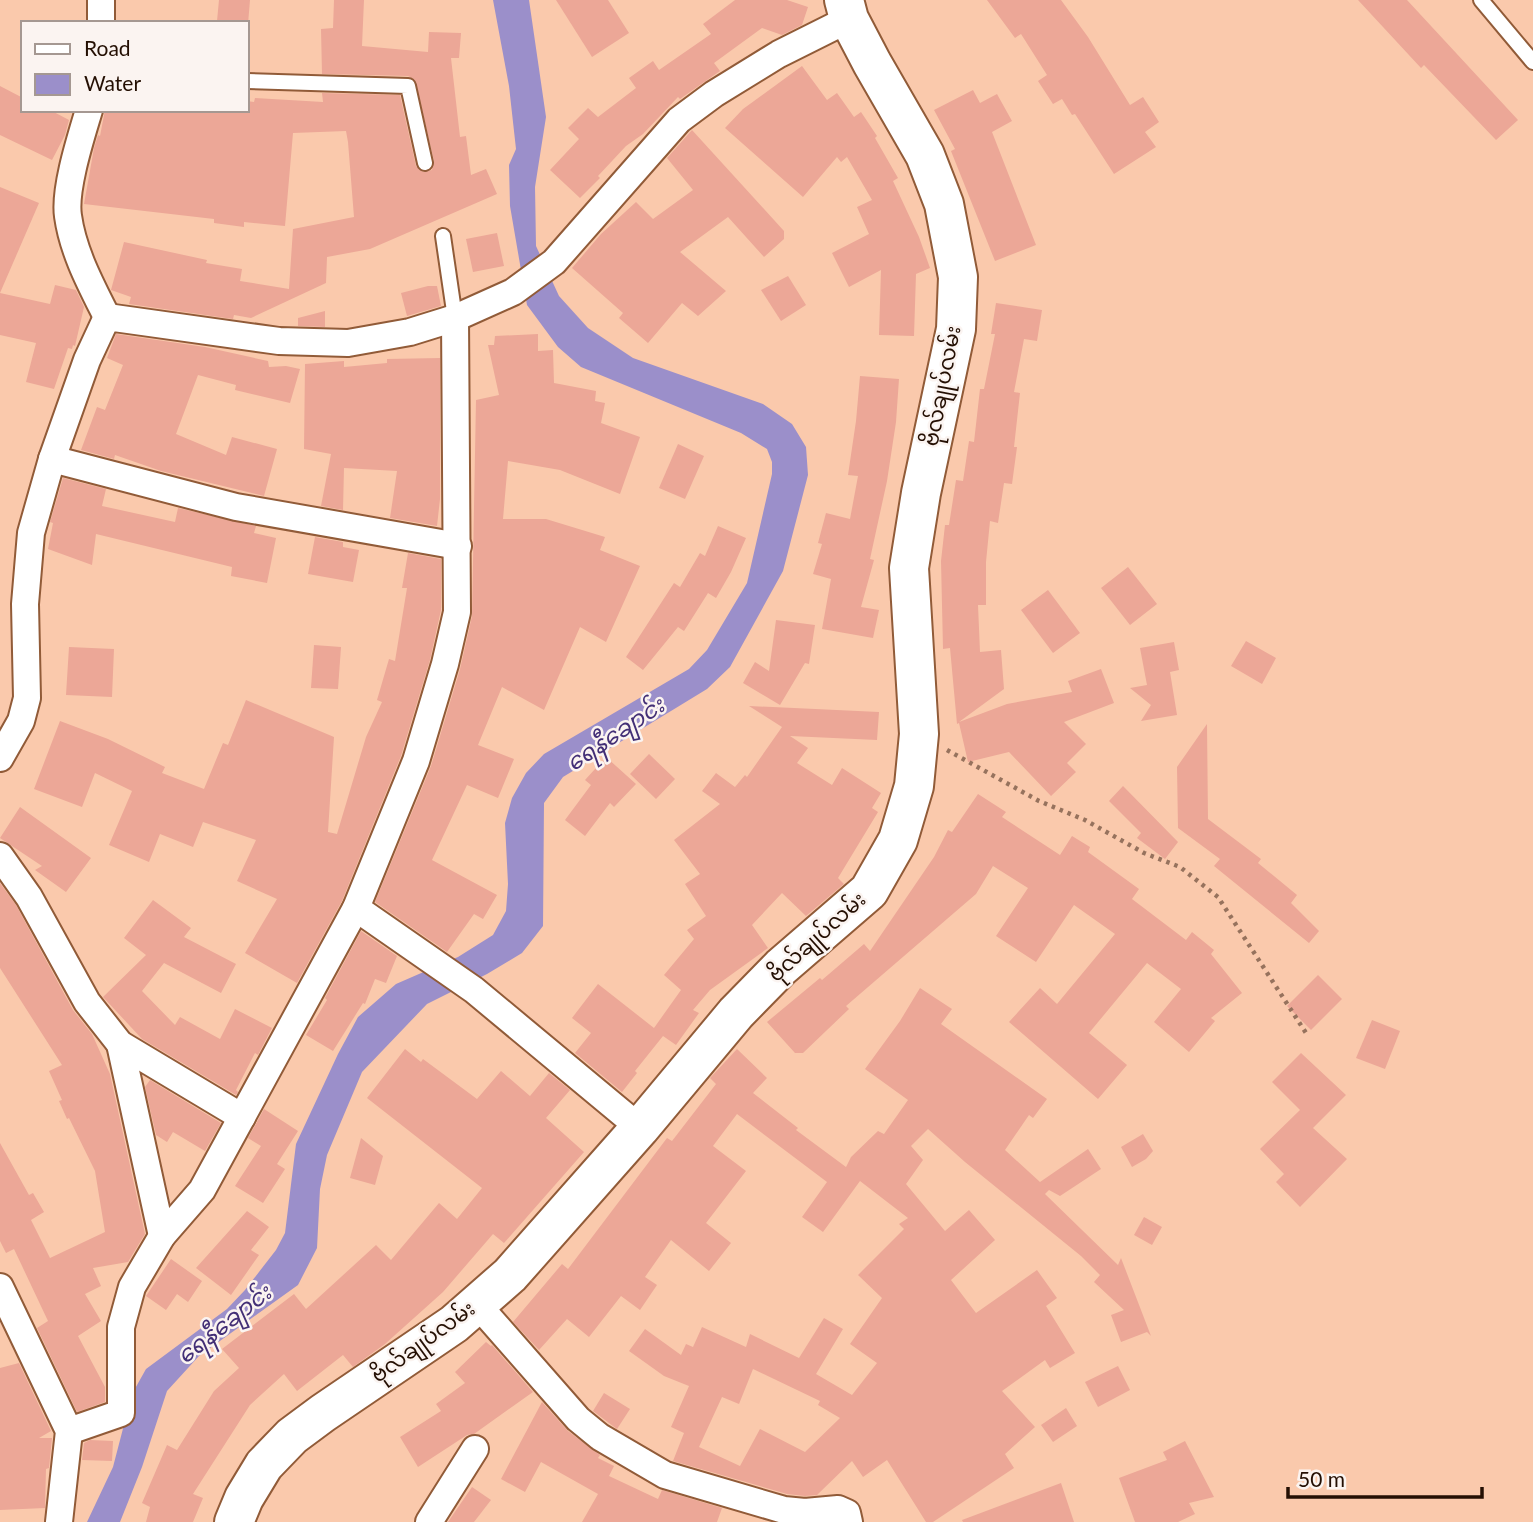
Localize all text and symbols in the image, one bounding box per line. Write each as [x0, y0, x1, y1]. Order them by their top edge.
legend [21, 21, 248, 112]
text: Road [84, 35, 131, 60]
text: Water [84, 70, 141, 95]
street label: ဗိုလ်‌ချုပ်‌လမ်း [915, 323, 971, 449]
water label: ရေနီချောင်း [560, 688, 674, 781]
street label: ဗိုလ်‌ချုပ်‌လမ်း [761, 884, 874, 991]
water label: ရေနီချောင်း [170, 1276, 282, 1374]
street label: ဗိုလ်‌ချုပ်‌လမ်း [364, 1293, 483, 1392]
scale bar [1288, 1456, 1482, 1500]
text: 50 m [1298, 1466, 1345, 1491]

